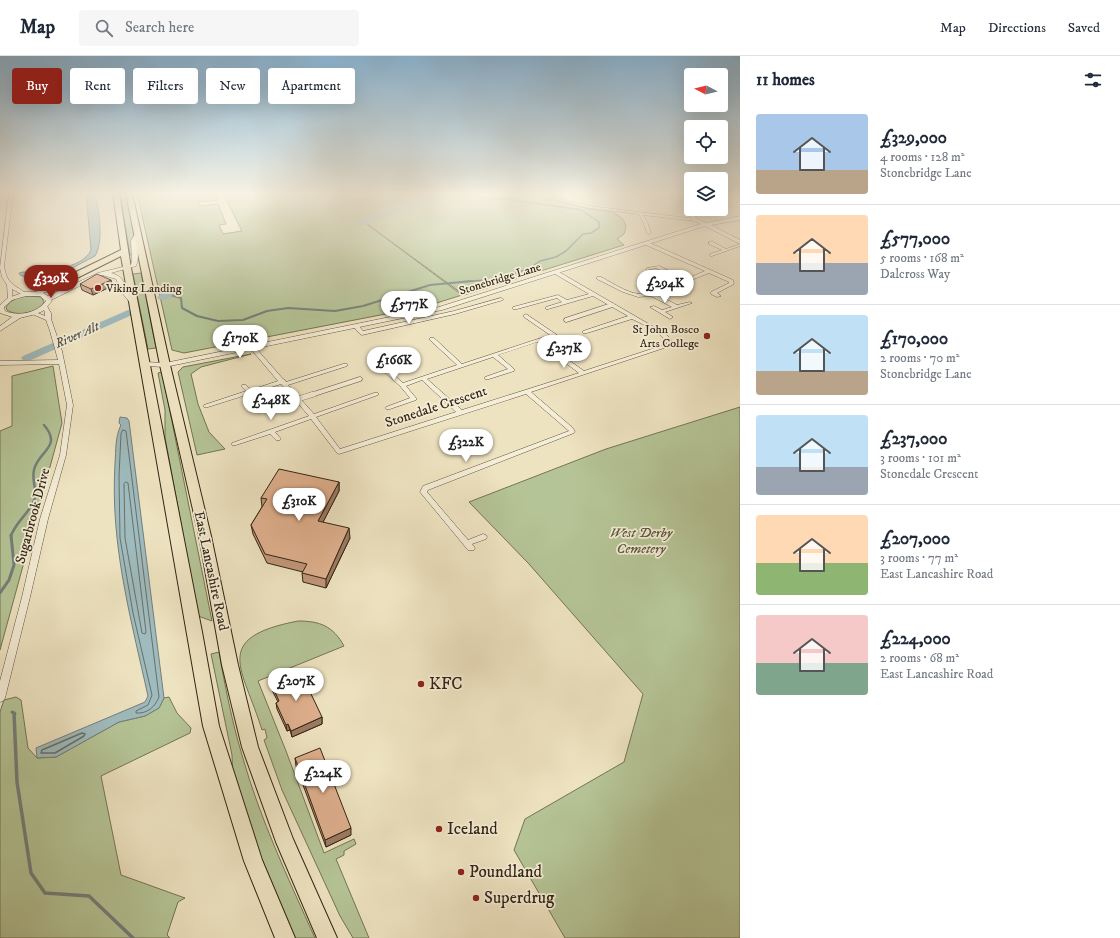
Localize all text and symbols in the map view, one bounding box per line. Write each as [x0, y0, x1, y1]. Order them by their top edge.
search box [79, 10, 359, 46]
text: Map [20, 16, 55, 39]
icon: search [93, 17, 115, 39]
text: Search here [125, 18, 194, 37]
text: Map [940, 19, 966, 37]
text: Directions [988, 19, 1046, 37]
text: Saved [1068, 19, 1100, 37]
chip: Buy [12, 68, 62, 104]
chip: Rent [70, 68, 125, 104]
chip: Filters [133, 68, 198, 104]
chip: New [206, 68, 260, 104]
chip: Apartment [268, 68, 355, 104]
north arrow [684, 68, 728, 112]
map controls [684, 68, 728, 216]
text: 11 homes [756, 69, 815, 91]
icon: filters [1082, 69, 1104, 91]
button: locate [684, 120, 728, 164]
text: £329,000 [880, 127, 947, 149]
icon: home [788, 130, 836, 178]
text: 4 rooms · 128 m² [880, 149, 965, 165]
text: Stonebridge Lane [880, 165, 972, 181]
button: layers [684, 172, 728, 216]
text: £577,000 [880, 228, 950, 250]
icon: home [788, 231, 836, 279]
text: 5 rooms · 168 m² [880, 250, 964, 266]
street label: Stonebridge Lane [457, 259, 543, 299]
pin: £329K [23, 265, 79, 299]
text: Dalcross Way [880, 266, 950, 282]
text: £329K [33, 270, 69, 286]
pin: £294K [637, 270, 693, 304]
text: £294K [646, 275, 684, 291]
place label: Viking Landing [105, 281, 182, 296]
marker: Viking Landing [93, 283, 103, 293]
pin: £577K [381, 291, 437, 325]
text: £577K [390, 296, 428, 312]
water label: River Alt [52, 318, 102, 352]
place label: St John Bosco Arts College [632, 322, 699, 351]
pin: £170K [212, 325, 268, 359]
text: £170,000 [880, 328, 948, 350]
text: £170K [222, 330, 258, 346]
marker: St John Bosco Arts College [702, 331, 712, 341]
icon: home [788, 331, 836, 379]
pin: £237K [536, 335, 592, 369]
text: £237K [546, 340, 582, 356]
pin: £166K [366, 347, 422, 381]
text: 2 rooms · 70 m² [880, 350, 960, 366]
text: £166K [376, 352, 412, 368]
text: Stonebridge Lane [880, 366, 972, 382]
street label: Stonedale Crescent [383, 382, 490, 432]
pin: £248K [243, 387, 299, 421]
text: £248K [252, 392, 290, 408]
text: £237,000 [880, 428, 947, 450]
pin: £322K [438, 429, 494, 463]
icon: home [788, 431, 836, 479]
text: £322K [448, 434, 484, 450]
text: 3 rooms · 101 m² [880, 450, 961, 466]
street label: Sugarbrook Drive [12, 466, 54, 566]
text: Stonedale Crescent [880, 466, 978, 482]
pin: £310K [271, 488, 327, 522]
text: £310K [282, 493, 316, 509]
street label: East Lancashire Road [190, 509, 232, 633]
park label: West Derby Cemetery [610, 524, 674, 558]
text: £207,000 [880, 528, 950, 550]
icon: home [788, 531, 836, 579]
text: 3 rooms · 77 m² [880, 550, 958, 566]
text: East Lancashire Road [880, 566, 993, 582]
text: £224,000 [880, 628, 951, 650]
icon: home [788, 631, 836, 679]
text: 2 rooms · 68 m² [880, 650, 959, 666]
text: East Lancashire Road [880, 666, 993, 682]
pin: £207K [268, 668, 324, 702]
text: £207K [277, 673, 315, 689]
place label: KFC [429, 673, 463, 695]
marker: KFC [416, 679, 426, 689]
pin: £224K [295, 760, 351, 794]
text: £224K [304, 765, 342, 781]
place label: Iceland [447, 818, 498, 840]
marker: Iceland [434, 824, 444, 834]
place label: Poundland [469, 861, 543, 883]
marker: Poundland [456, 867, 466, 877]
place label: Superdrug [484, 887, 555, 909]
marker: Superdrug [471, 893, 481, 903]

